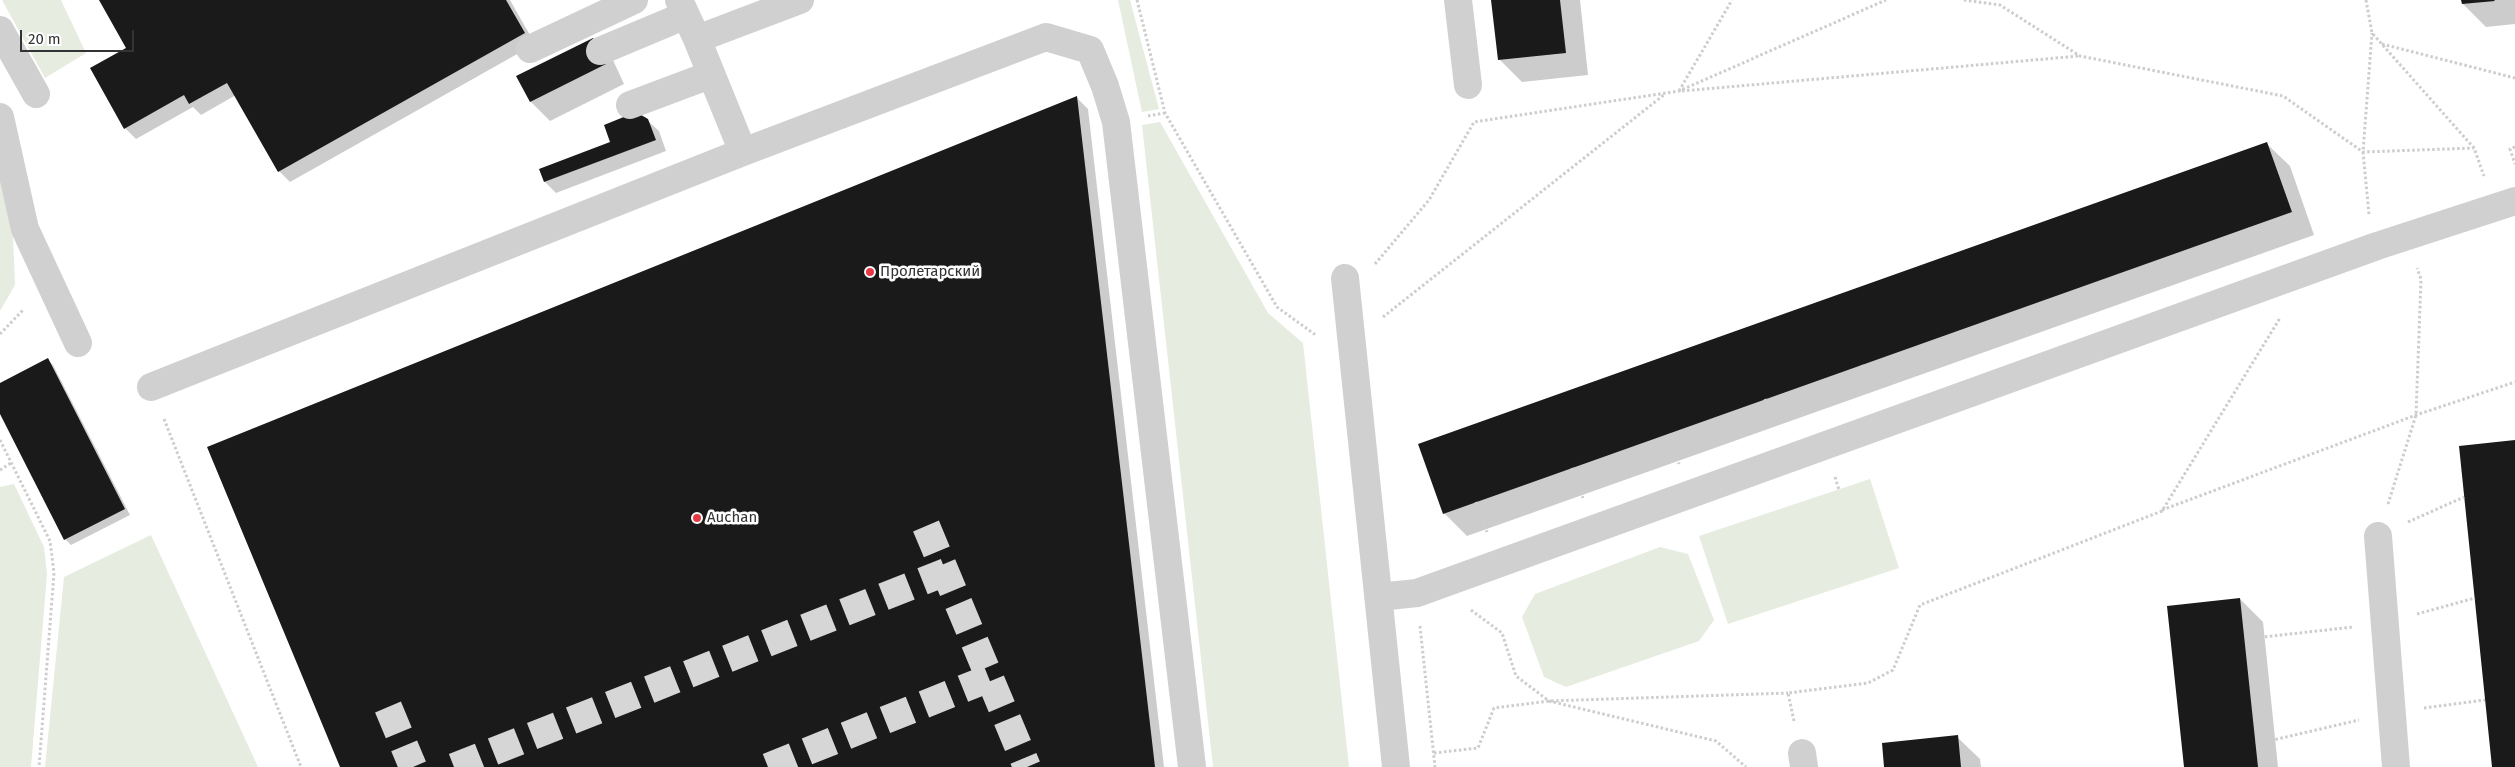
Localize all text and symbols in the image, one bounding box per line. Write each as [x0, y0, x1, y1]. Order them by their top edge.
scale bar [22, 20, 136, 52]
text: 20 m [28, 30, 61, 48]
place label: Пролетарский [880, 263, 980, 281]
marker: Пролетарский [864, 266, 876, 278]
place label: Auchan [707, 509, 757, 527]
marker: Auchan [691, 512, 703, 524]

